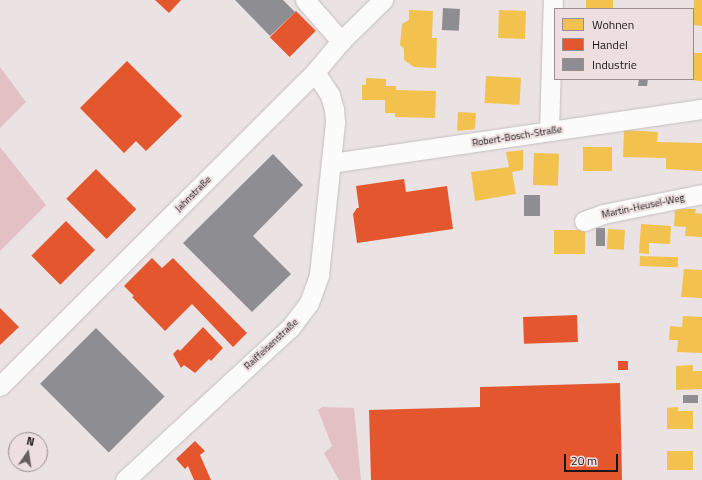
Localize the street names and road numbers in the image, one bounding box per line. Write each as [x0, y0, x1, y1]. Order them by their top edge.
street label: Robert-Bosch-Straße [471, 123, 563, 149]
street label: Jahnstraße [172, 173, 214, 215]
street label: Martin-Heusel-Weg [600, 191, 686, 221]
street label: Raiffeisenstraße [241, 316, 301, 372]

